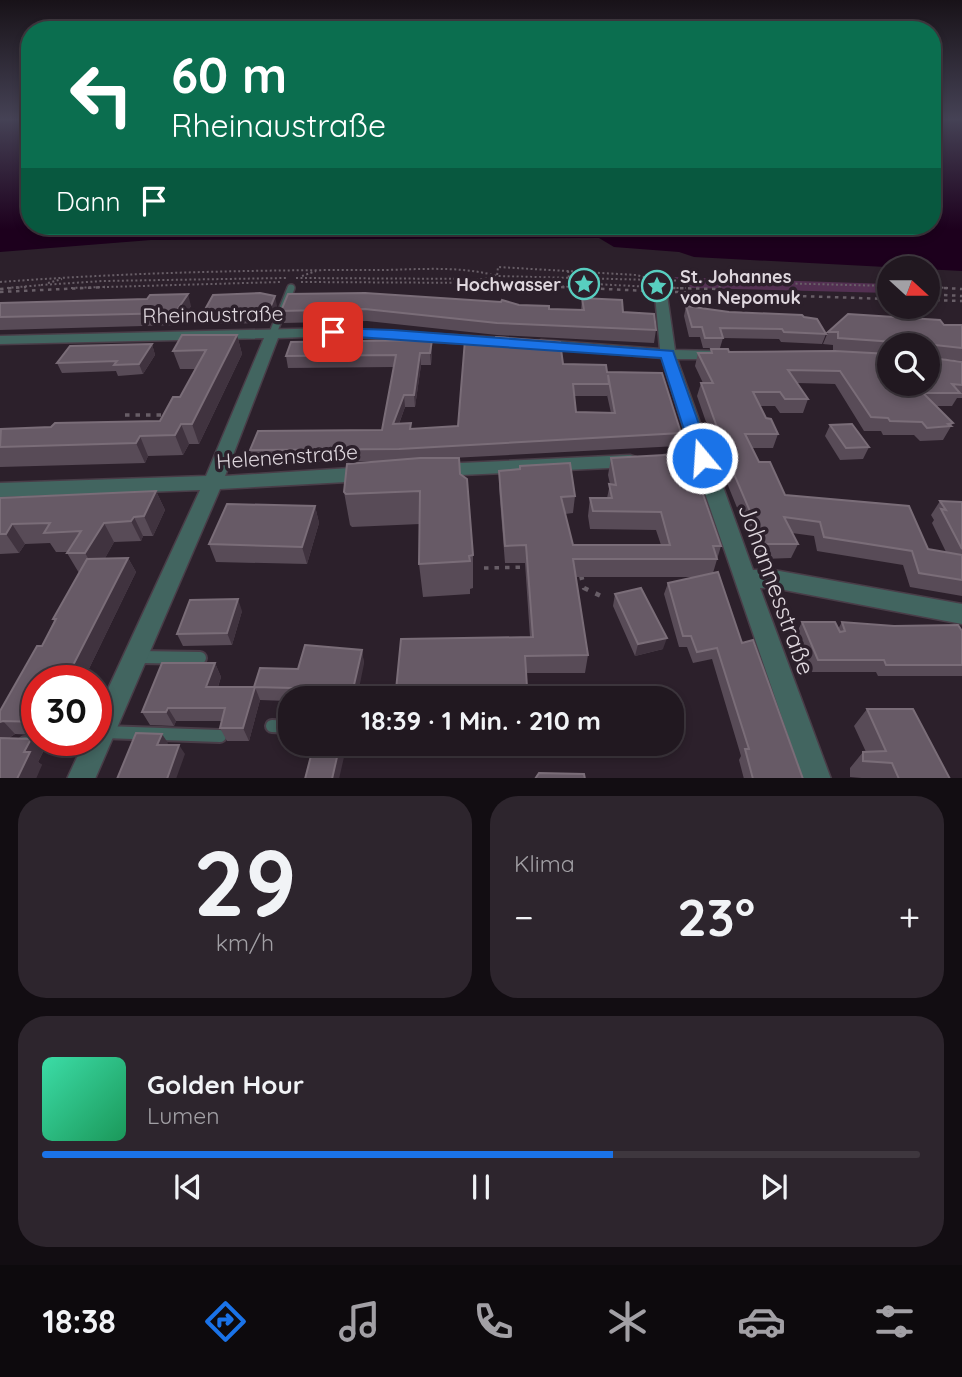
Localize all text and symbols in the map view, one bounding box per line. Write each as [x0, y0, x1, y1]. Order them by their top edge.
text: 60 m [171, 44, 287, 105]
icon: left [56, 49, 147, 140]
text: Rheinaustraße [171, 105, 386, 145]
icon: arrive [135, 182, 173, 220]
text: Dann [56, 185, 121, 218]
north arrow [877, 256, 940, 318]
map controls [877, 256, 940, 396]
place label: St. Johannes von Nepomuk [680, 265, 801, 309]
place icon: Hochwasser [567, 267, 601, 301]
place icon: St. Johannes von Nepomuk [640, 269, 674, 303]
place label: Hochwasser [456, 273, 561, 296]
street label: Rheinaustraße [142, 300, 284, 328]
pin [303, 302, 363, 362]
icon: arrive [314, 313, 352, 351]
button: search [877, 333, 940, 396]
position arrow [665, 421, 739, 495]
street label: Helenenstraße [215, 438, 359, 474]
street label: Johannesstraße [732, 499, 822, 679]
speed limit sign: 30 [21, 665, 112, 756]
text: 18:39 · 1 Min. · 210 m [361, 704, 601, 737]
text: 29 [193, 825, 297, 939]
text: Klima [514, 849, 575, 878]
text: 23° [677, 884, 755, 949]
text: − [514, 893, 534, 941]
text: + [899, 893, 920, 941]
text: km/h [216, 928, 274, 957]
text: Golden Hour [147, 1068, 304, 1101]
text: Lumen [147, 1101, 220, 1130]
icon: previous [169, 1168, 207, 1206]
icon: pause [462, 1168, 500, 1206]
icon: next [755, 1168, 793, 1206]
icon: directions [201, 1297, 250, 1346]
icon: music [335, 1297, 384, 1346]
icon: phone [469, 1297, 518, 1346]
icon: climate [603, 1297, 652, 1346]
icon: car [737, 1297, 786, 1346]
icon: filters [870, 1297, 919, 1346]
text: 18:38 [42, 1301, 116, 1341]

